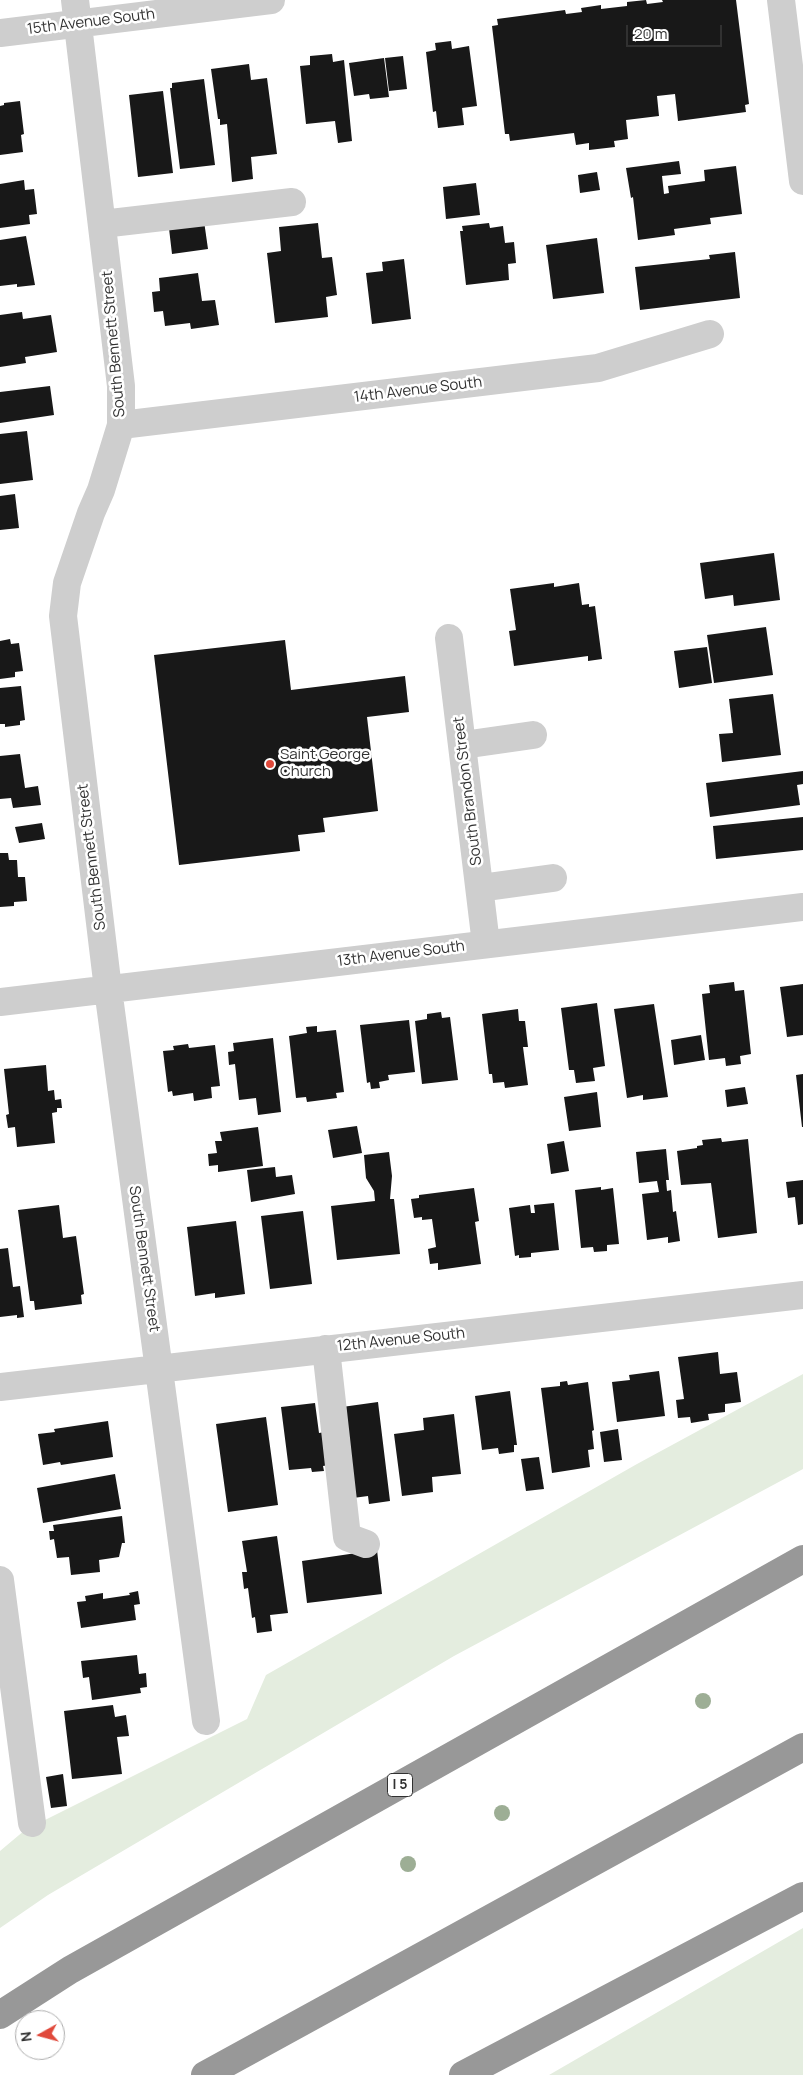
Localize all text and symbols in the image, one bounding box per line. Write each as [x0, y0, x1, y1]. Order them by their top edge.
street label: 15th Avenue South [26, 5, 156, 39]
scale bar [628, 15, 724, 47]
text: 20 m [634, 23, 667, 44]
street label: South Bennett Street [99, 270, 129, 418]
street label: 14th Avenue South [353, 373, 483, 407]
street label: South Brandon Street [450, 715, 486, 867]
place label: Saint George Church [280, 746, 370, 781]
marker: Saint George Church [264, 758, 276, 770]
street label: South Bennett Street [74, 783, 110, 931]
street label: 13th Avenue South [336, 937, 466, 971]
street label: South Bennett Street [125, 1185, 163, 1333]
street label: 12th Avenue South [336, 1324, 466, 1356]
road number: I 5 [388, 1774, 412, 1796]
north arrow [15, 2010, 65, 2060]
text: N [16, 2031, 36, 2043]

